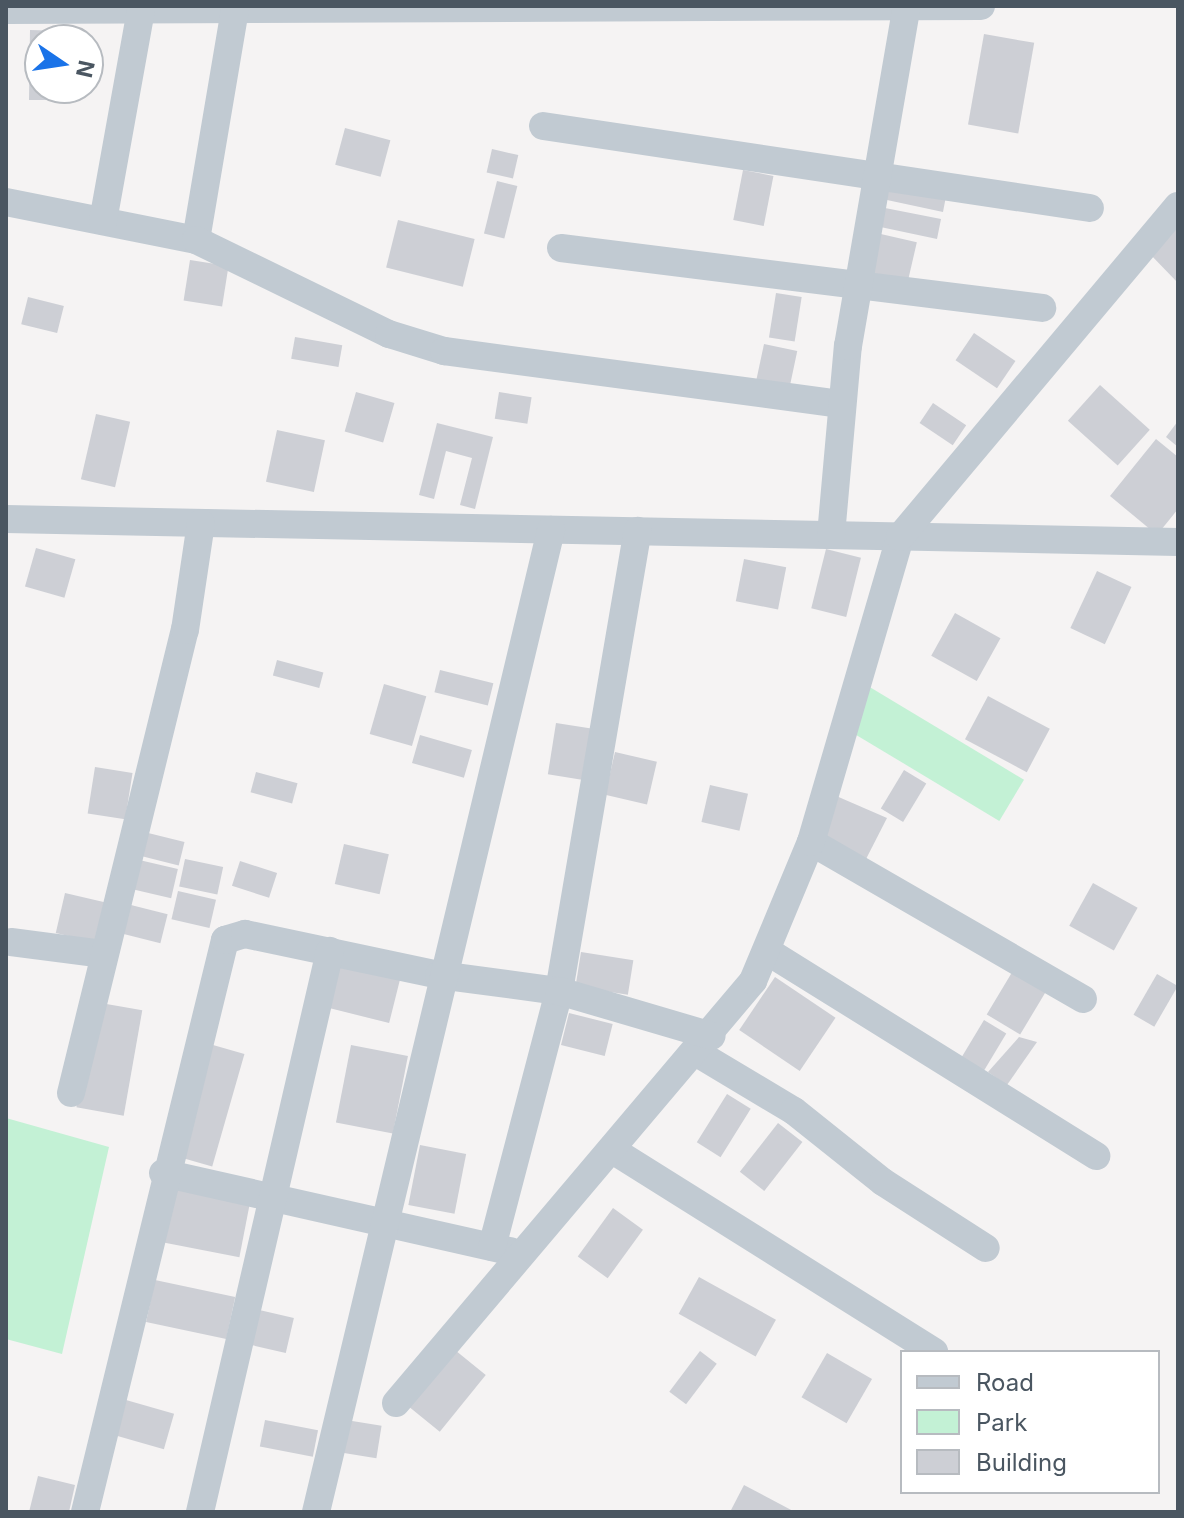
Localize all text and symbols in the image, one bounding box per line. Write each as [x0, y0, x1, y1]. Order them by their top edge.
north arrow [24, 24, 104, 104]
text: N [71, 58, 100, 80]
legend [900, 1350, 1160, 1494]
text: Road [976, 1368, 1034, 1397]
text: Park [976, 1408, 1027, 1437]
text: Building [976, 1448, 1067, 1477]

